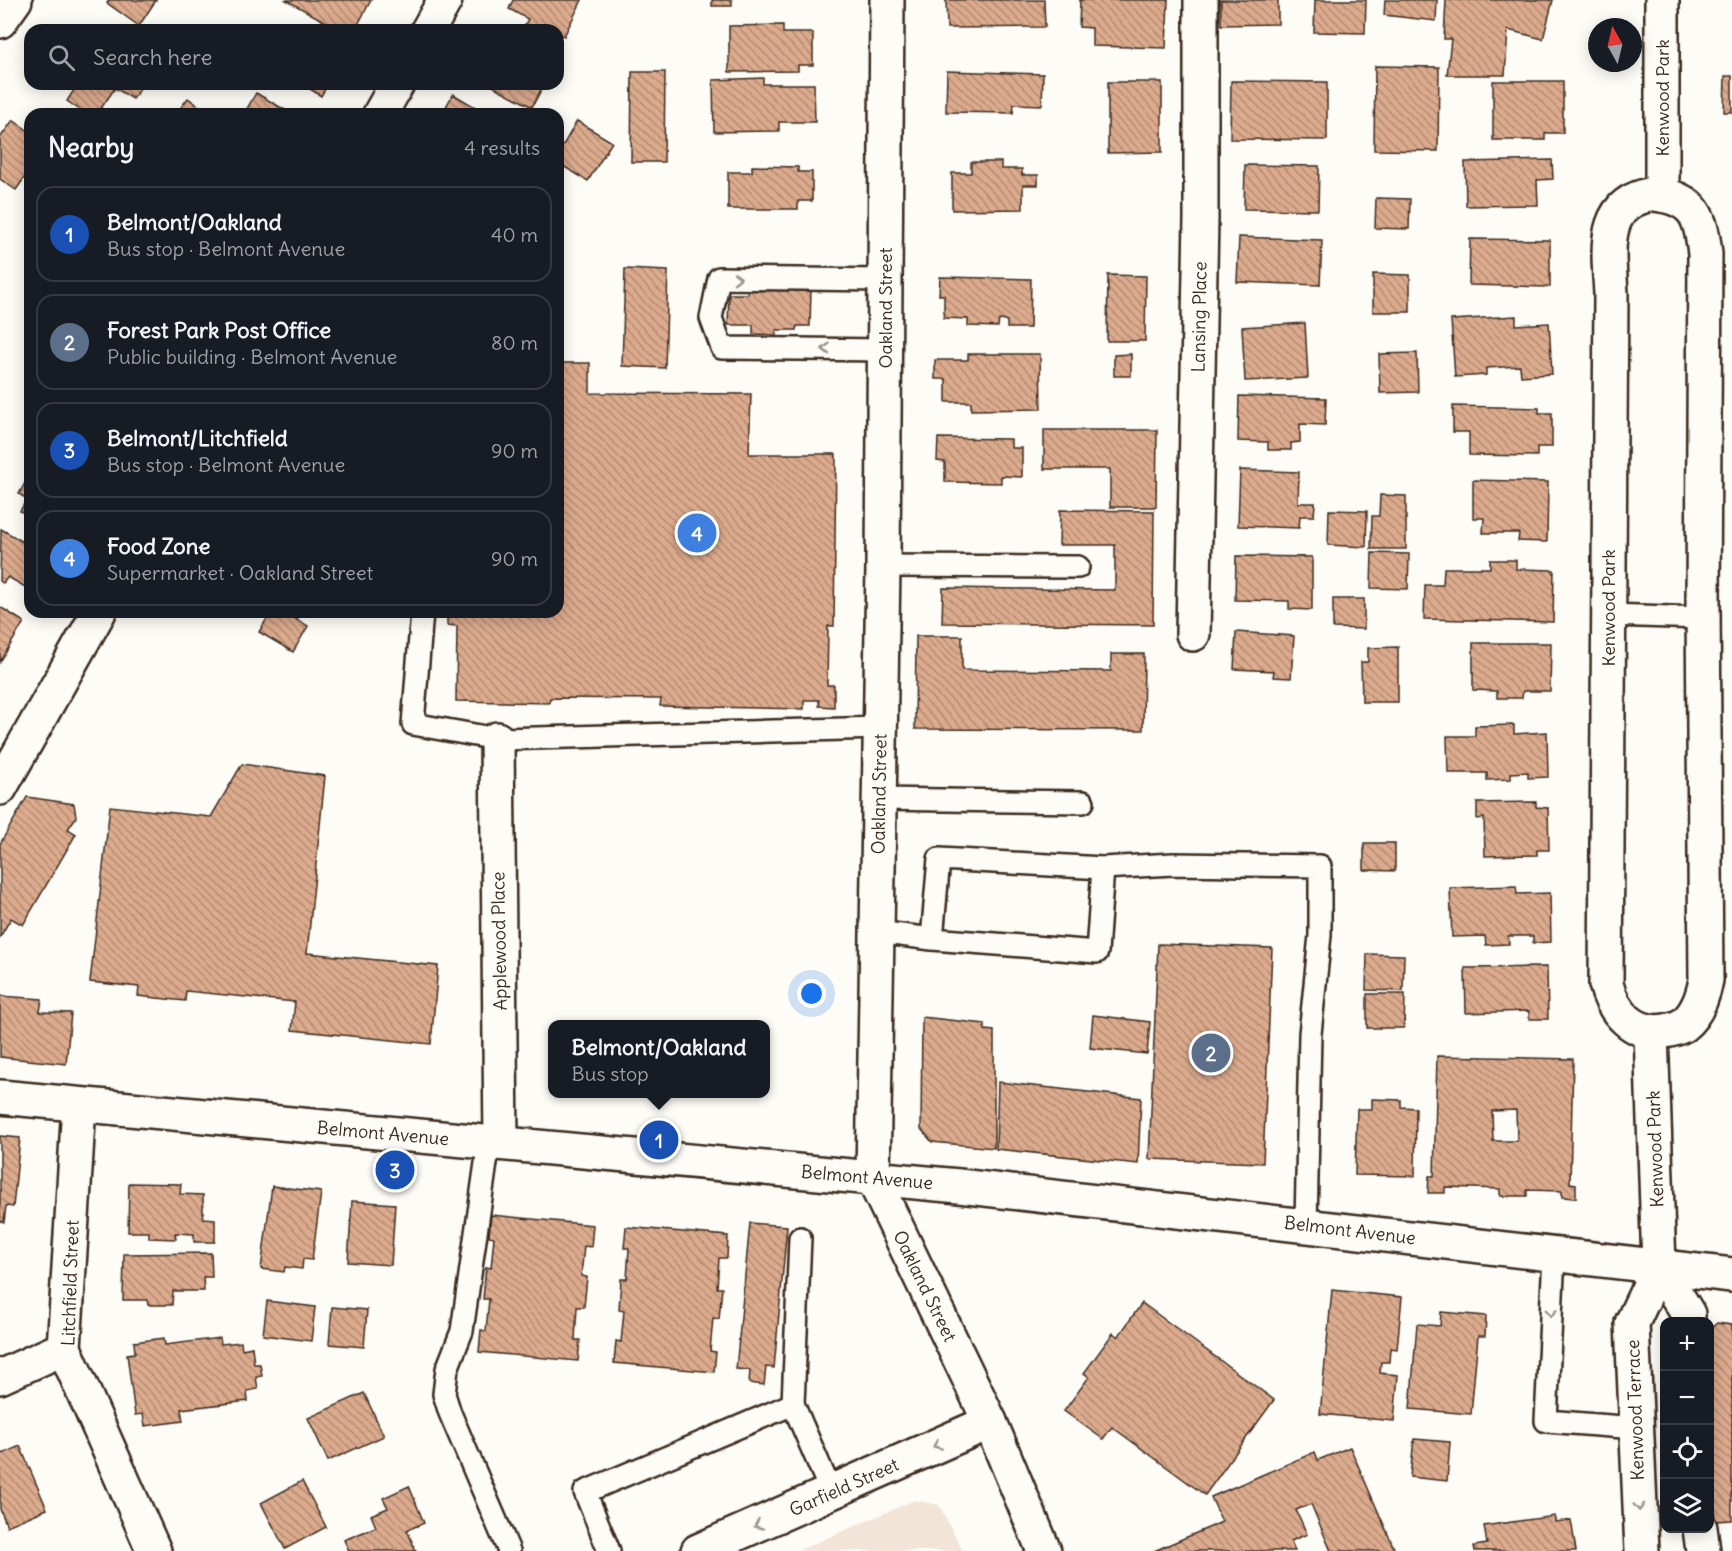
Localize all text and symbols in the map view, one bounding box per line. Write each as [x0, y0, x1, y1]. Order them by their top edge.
north arrow [1588, 18, 1642, 72]
search box [24, 24, 564, 90]
street label: Kenwood Park [1651, 39, 1674, 157]
icon: search [45, 41, 78, 74]
text: Search here [93, 43, 212, 71]
text: Nearby [48, 131, 134, 164]
text: 4 results [464, 135, 540, 160]
text: Belmont/Oakland [107, 208, 282, 236]
text: 1 [66, 222, 73, 247]
text: 40 m [491, 222, 538, 247]
text: Bus stop · Belmont Avenue [107, 236, 345, 261]
street label: Oakland Street [874, 247, 897, 369]
street label: Lansing Place [1187, 261, 1211, 373]
one-way arrow [732, 272, 741, 284]
text: Forest Park Post Office [107, 316, 331, 344]
text: 2 [64, 330, 75, 355]
text: 80 m [491, 330, 538, 355]
one-way arrow [822, 343, 831, 355]
text: Public building · Belmont Avenue [107, 344, 397, 369]
text: Belmont/Litchfield [107, 424, 288, 452]
text: 3 [64, 438, 75, 463]
text: 90 m [491, 438, 538, 463]
text: Bus stop · Belmont Avenue [107, 452, 345, 477]
pin: 4 [678, 510, 716, 556]
text: Food Zone [107, 532, 210, 560]
text: 4 [64, 546, 75, 571]
text: 90 m [491, 546, 538, 571]
street label: Kenwood Park [1597, 549, 1620, 667]
text: Supermarket · Oakland Street [107, 560, 373, 585]
street label: Oakland Street [866, 733, 892, 855]
street label: Applewood Place [486, 871, 512, 1011]
your location [797, 979, 826, 1008]
popup [548, 1020, 770, 1098]
pin: 2 [1192, 1030, 1230, 1076]
text: Belmont/Oakland [572, 1033, 746, 1061]
text: Bus stop [572, 1061, 649, 1086]
street label: Kenwood Park [1641, 1090, 1669, 1208]
street label: Belmont Avenue [316, 1116, 450, 1150]
pin: 1 [640, 1118, 678, 1162]
pin: 3 [376, 1148, 414, 1192]
street label: Belmont Avenue [800, 1160, 934, 1194]
street label: Belmont Avenue [1283, 1211, 1417, 1249]
street label: Litchfield Street [56, 1220, 84, 1346]
street label: Oakland Street [888, 1227, 962, 1345]
one-way arrow [1545, 1309, 1558, 1318]
map controls [1660, 1317, 1714, 1533]
button: + [1660, 1317, 1714, 1371]
street label: Kenwood Terrace [1621, 1339, 1649, 1481]
button: − [1660, 1371, 1714, 1425]
button: locate [1660, 1425, 1714, 1479]
one-way arrow [932, 1438, 943, 1450]
street label: Garfield Street [786, 1453, 902, 1521]
button: layers [1660, 1479, 1714, 1533]
one-way arrow [1633, 1503, 1646, 1512]
one-way arrow [754, 1518, 765, 1530]

